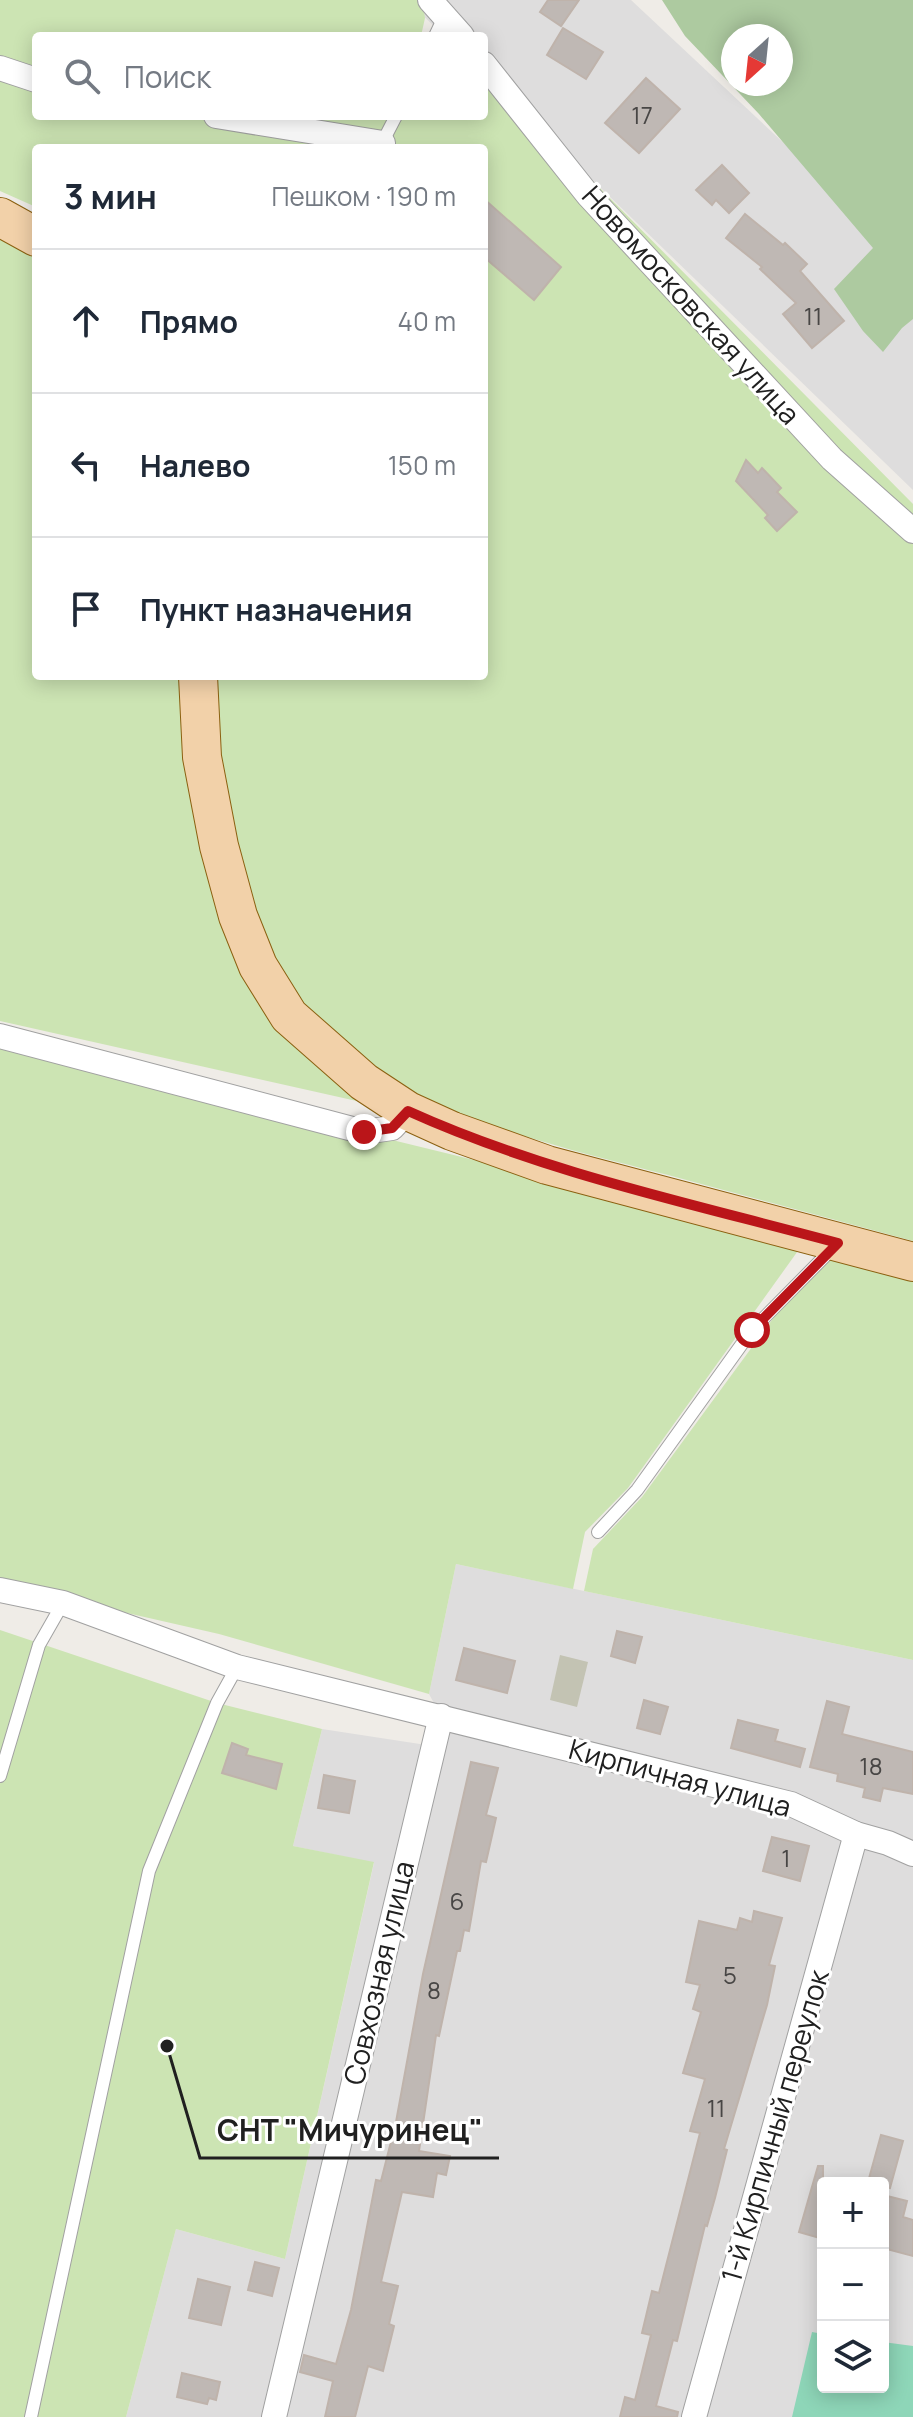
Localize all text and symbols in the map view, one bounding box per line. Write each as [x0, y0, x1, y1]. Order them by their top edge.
north arrow [721, 24, 793, 96]
search box [32, 32, 488, 120]
icon: search [60, 54, 104, 98]
text: Поиск [124, 56, 211, 97]
house number: 17 [631, 98, 653, 131]
text: 3 мин [64, 173, 157, 219]
street label: Новомосковская улица [574, 177, 809, 432]
text: Пешком · 190 m [271, 178, 456, 214]
icon: ahead [64, 299, 108, 343]
house number: 11 [804, 299, 822, 332]
text: Прямо [140, 301, 238, 342]
text: 40 m [398, 303, 456, 339]
icon: left [64, 443, 108, 487]
text: Налево [140, 445, 250, 486]
text: 150 m [388, 447, 456, 483]
icon: arrive [64, 587, 108, 631]
text: Пункт назначения [140, 589, 413, 630]
route end [346, 1114, 382, 1150]
route start [734, 1312, 770, 1348]
street label: Кирпичная улица [565, 1729, 796, 1825]
house number: 18 [859, 1749, 883, 1782]
house number: 1 [781, 1841, 791, 1874]
street label: Совхозная улица [334, 1857, 422, 2088]
house number: 6 [450, 1884, 464, 1917]
house number: 5 [723, 1958, 737, 1991]
street label: 1-й Кирпичный переулок [711, 1964, 837, 2286]
house number: 8 [427, 1973, 441, 2006]
house number: 11 [707, 2091, 725, 2124]
callout: СНТ "Мичуринец" [200, 2104, 499, 2158]
text: СНТ "Мичуринец" [217, 2109, 483, 2150]
map controls [817, 2177, 889, 2393]
button: + [817, 2177, 889, 2249]
button: − [817, 2249, 889, 2321]
button: layers [817, 2321, 889, 2393]

